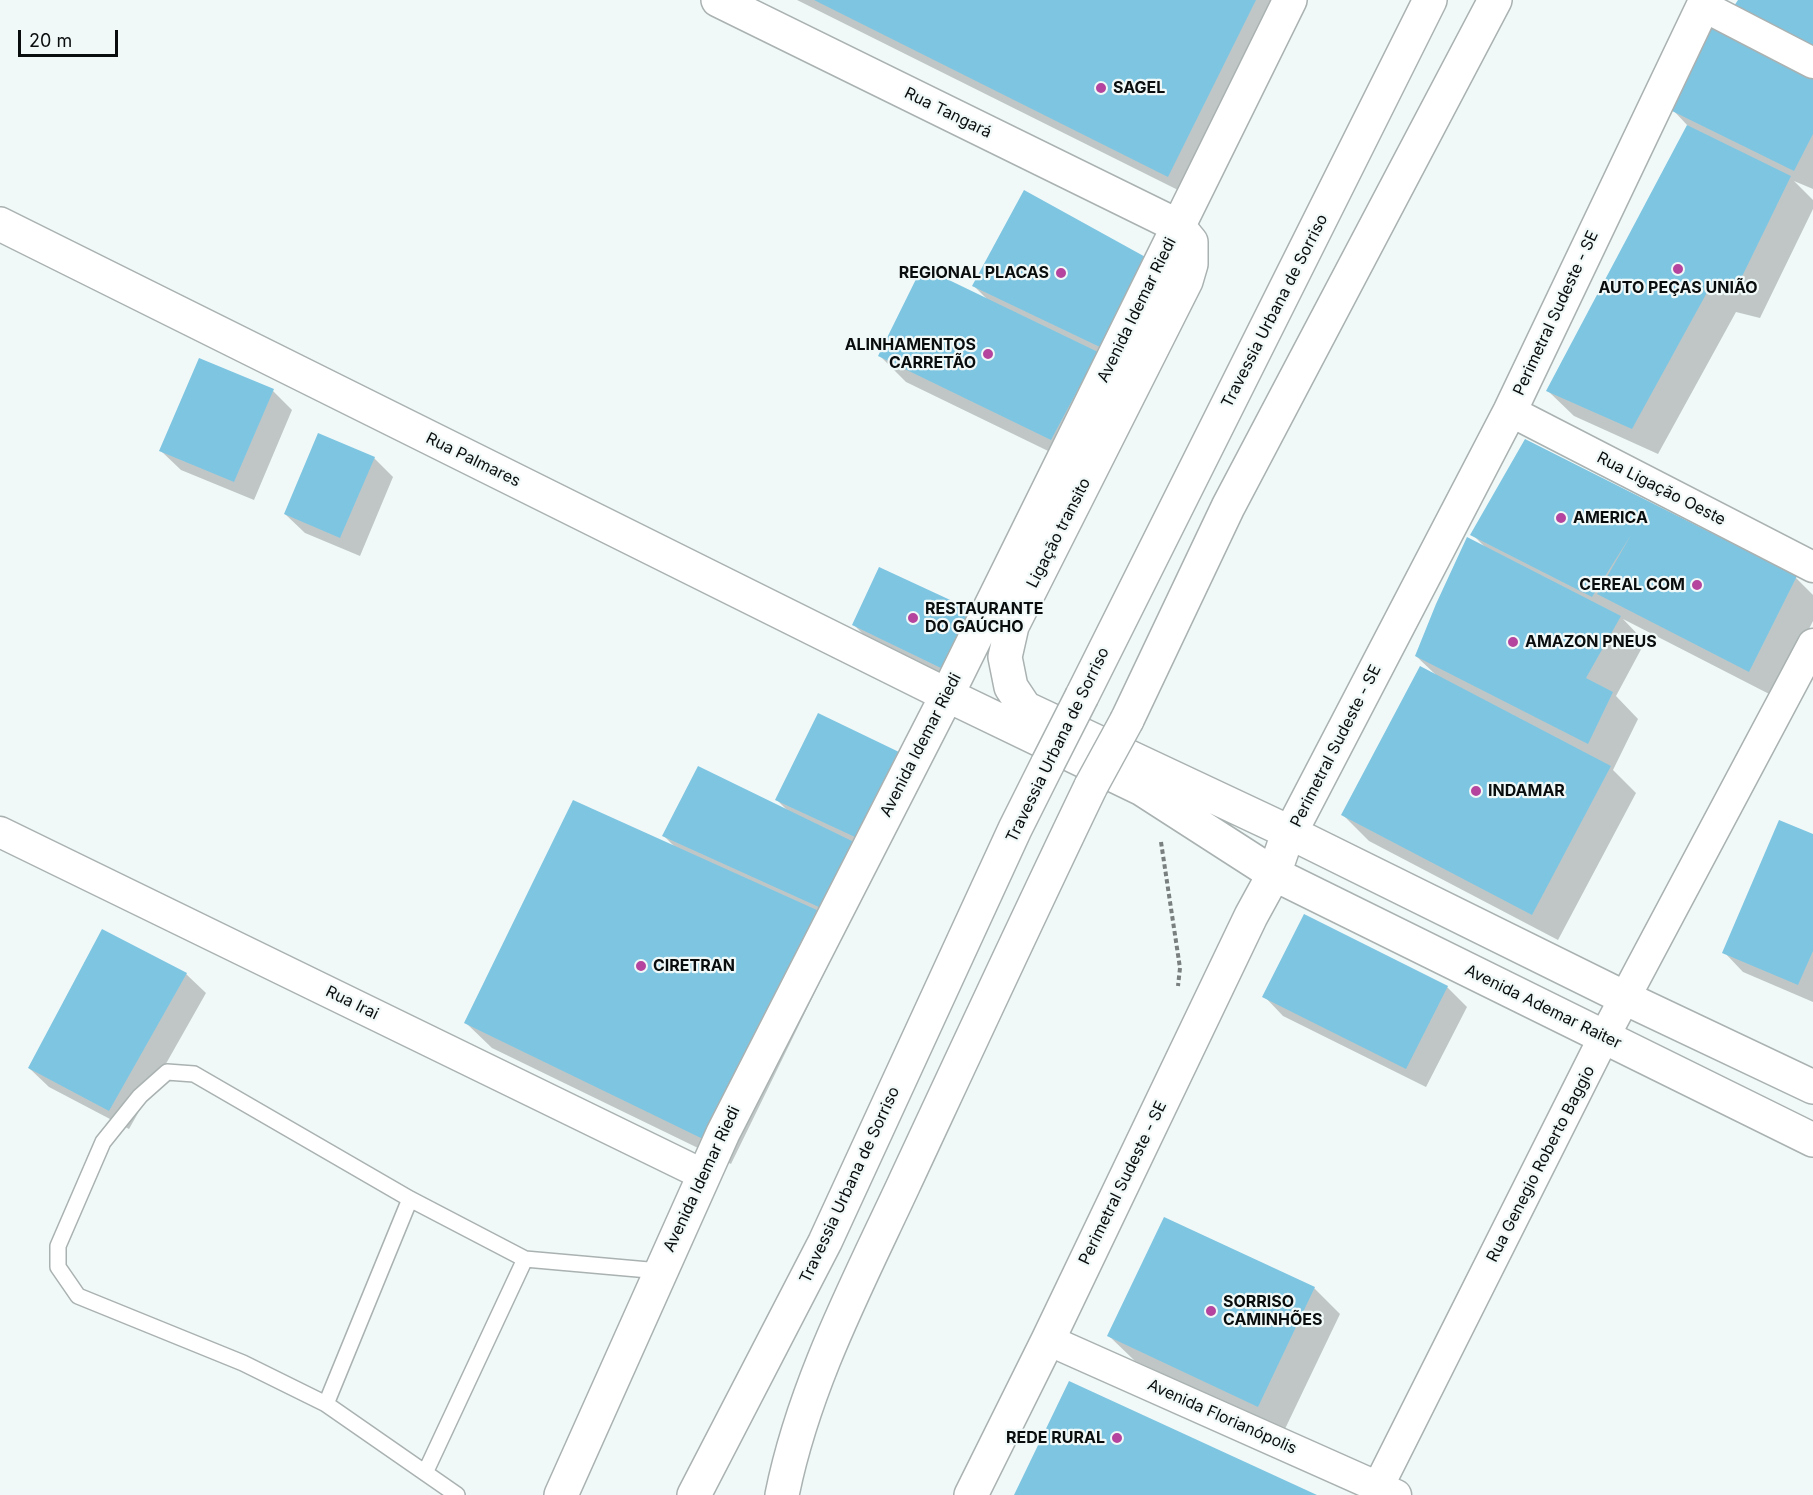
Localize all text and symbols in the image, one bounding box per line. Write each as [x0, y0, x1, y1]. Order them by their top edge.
scale bar [21, 18, 122, 56]
text: 20 m [29, 30, 72, 51]
place label: SAGEL [1113, 78, 1165, 98]
marker: SAGEL [1094, 81, 1108, 95]
street label: Rua Tangará [901, 84, 995, 142]
street label: Travessia Urbana de Sorriso [1218, 211, 1332, 411]
street label: Perimetral Sudeste - SE [1509, 228, 1603, 398]
street label: Avenida Idemar Riedi [1094, 234, 1180, 386]
marker: AUTO PEÇAS UNIÃO [1671, 262, 1685, 276]
place label: REGIONAL PLACAS [899, 263, 1049, 283]
marker: REGIONAL PLACAS [1054, 266, 1068, 280]
place label: AUTO PEÇAS UNIÃO [1598, 278, 1758, 298]
place label: ALINHAMENTOS CARRETÃO [845, 335, 976, 373]
marker: ALINHAMENTOS CARRETÃO [981, 347, 995, 361]
street label: Rua Palmares [423, 429, 523, 491]
street label: Rua Ligação Oeste [1593, 448, 1729, 530]
street label: Ligação transito [1023, 475, 1095, 591]
place label: AMERICA [1573, 508, 1648, 528]
marker: AMERICA [1554, 511, 1568, 525]
place label: CEREAL COM [1579, 575, 1685, 595]
marker: CEREAL COM [1690, 578, 1704, 592]
place label: RESTAURANTE DO GAÚCHO [925, 599, 1043, 637]
marker: RESTAURANTE DO GAÚCHO [906, 611, 920, 625]
place label: AMAZON PNEUS [1525, 632, 1657, 652]
marker: AMAZON PNEUS [1506, 635, 1520, 649]
street label: Travessia Urbana de Sorriso [1002, 644, 1114, 846]
street label: Perimetral Sudeste - SE [1287, 662, 1385, 830]
street label: Avenida Idemar Riedi [876, 670, 966, 820]
place label: INDAMAR [1488, 781, 1565, 801]
marker: INDAMAR [1469, 784, 1483, 798]
place label: CIRETRAN [653, 956, 735, 976]
marker: CIRETRAN [634, 959, 648, 973]
street label: Avenida Ademar Raiter [1462, 961, 1624, 1053]
street label: Rua Irai [322, 982, 382, 1024]
street label: Rua Genegio Roberto Baggio [1483, 1063, 1599, 1265]
street label: Travessia Urbana de Sorriso [796, 1084, 904, 1286]
street label: Perimetral Sudeste - SE [1075, 1098, 1171, 1268]
street label: Avenida Idemar Riedi [660, 1103, 744, 1255]
place label: SORRISO CAMINHÕES [1223, 1292, 1322, 1330]
marker: SORRISO CAMINHÕES [1204, 1304, 1218, 1318]
street label: Avenida Florianópolis [1144, 1375, 1300, 1459]
place label: REDE RURAL [1006, 1428, 1105, 1448]
marker: REDE RURAL [1110, 1431, 1124, 1445]

